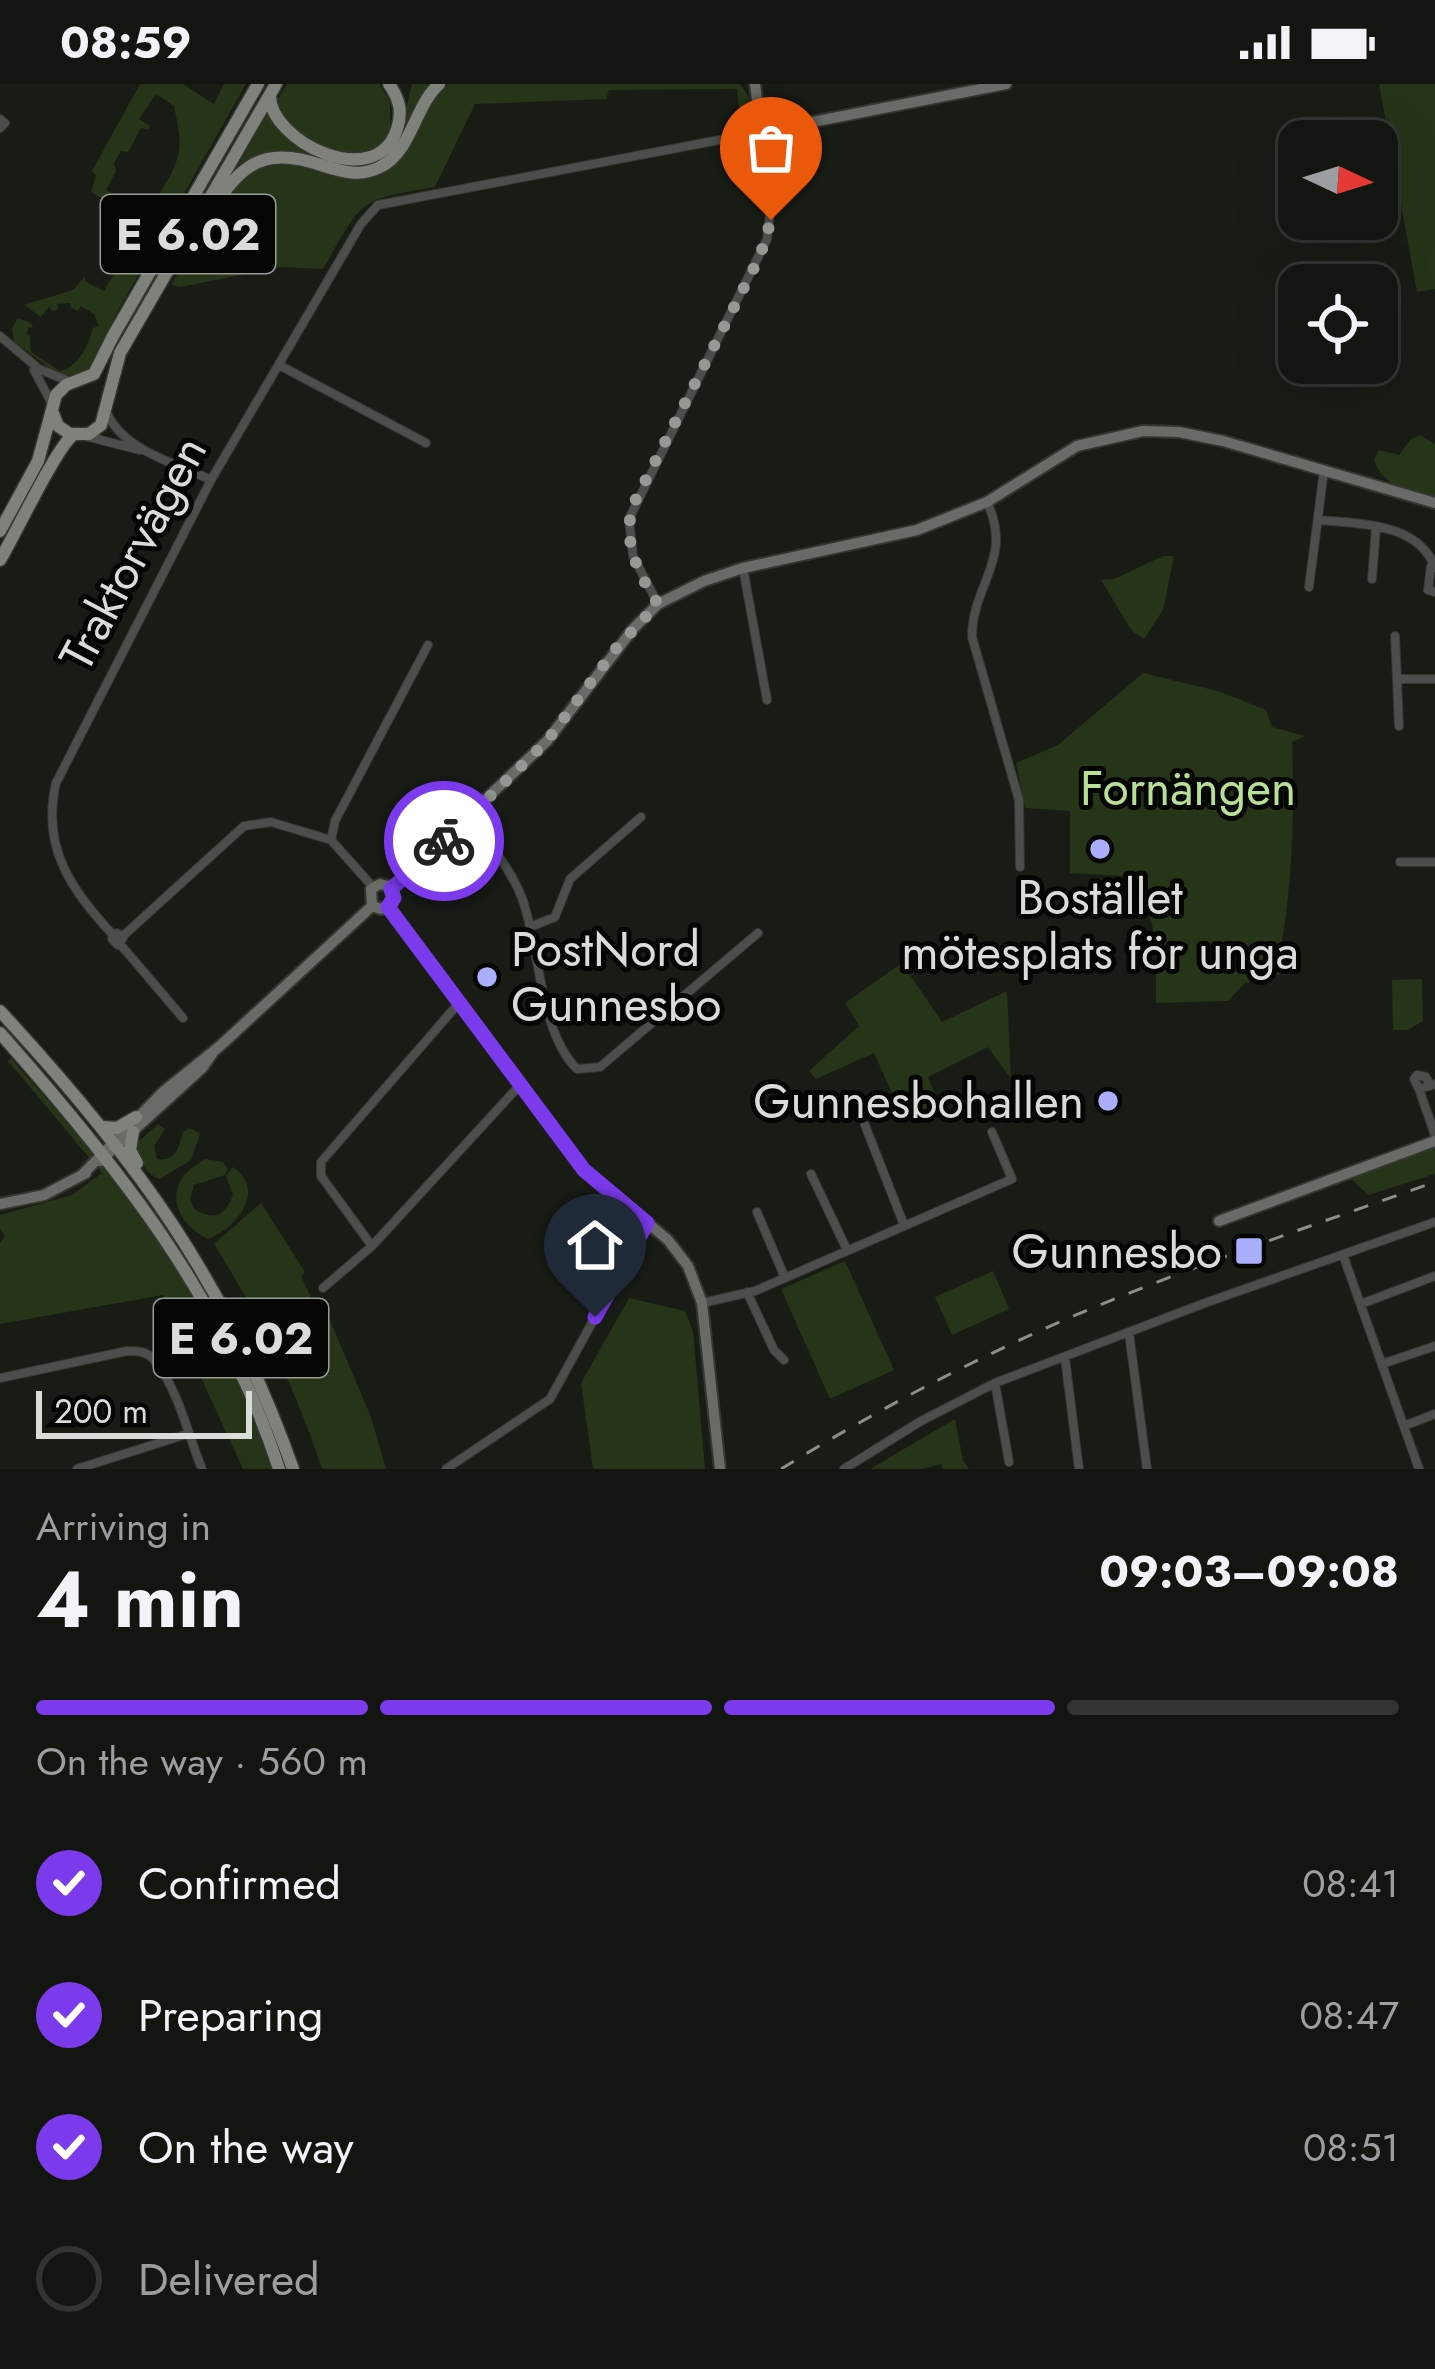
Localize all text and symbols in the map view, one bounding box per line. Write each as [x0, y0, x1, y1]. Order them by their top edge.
text: 08:59 [60, 10, 192, 75]
pin [720, 97, 822, 220]
icon: bag [738, 115, 804, 181]
north arrow [1278, 120, 1398, 240]
map controls [1278, 120, 1398, 384]
road number: E 6.02 [101, 195, 275, 273]
button: locate [1278, 264, 1398, 384]
street label: Traktorvägen [42, 424, 224, 682]
park label: Fornängen [1080, 754, 1296, 823]
courier [384, 781, 504, 901]
icon: bike [411, 808, 477, 874]
marker: Bostället mötesplats för unga [1087, 836, 1113, 862]
place label: Bostället mötesplats för unga [901, 863, 1299, 987]
place label: PostNord Gunnesbo [511, 915, 721, 1039]
marker: PostNord Gunnesbo [474, 964, 500, 990]
place label: Gunnesbohallen [753, 1067, 1084, 1136]
marker: Gunnesbohallen [1095, 1088, 1121, 1114]
pin [544, 1194, 646, 1317]
icon: home [562, 1212, 628, 1278]
place label: Gunnesbo [1012, 1217, 1222, 1286]
marker: Gunnesbo [1233, 1235, 1265, 1267]
road number: E 6.02 [154, 1299, 328, 1377]
scale bar [36, 1385, 252, 1438]
text: 200 m [54, 1388, 148, 1435]
text: Arriving in [36, 1498, 211, 1555]
text: 09:03–09:08 [1099, 1539, 1399, 1604]
text: 4 min [36, 1544, 244, 1656]
text: On the way · 560 m [36, 1733, 368, 1790]
icon: check [36, 1850, 102, 1916]
text: Confirmed [138, 1851, 341, 1916]
text: 08:41 [1302, 1855, 1399, 1912]
icon: check [36, 1982, 102, 2048]
text: Preparing [138, 1983, 323, 2048]
text: 08:47 [1299, 1987, 1399, 2044]
icon: check [36, 2114, 102, 2180]
text: On the way [138, 2115, 354, 2180]
text: 08:51 [1303, 2119, 1399, 2176]
text: Delivered [138, 2247, 320, 2312]

